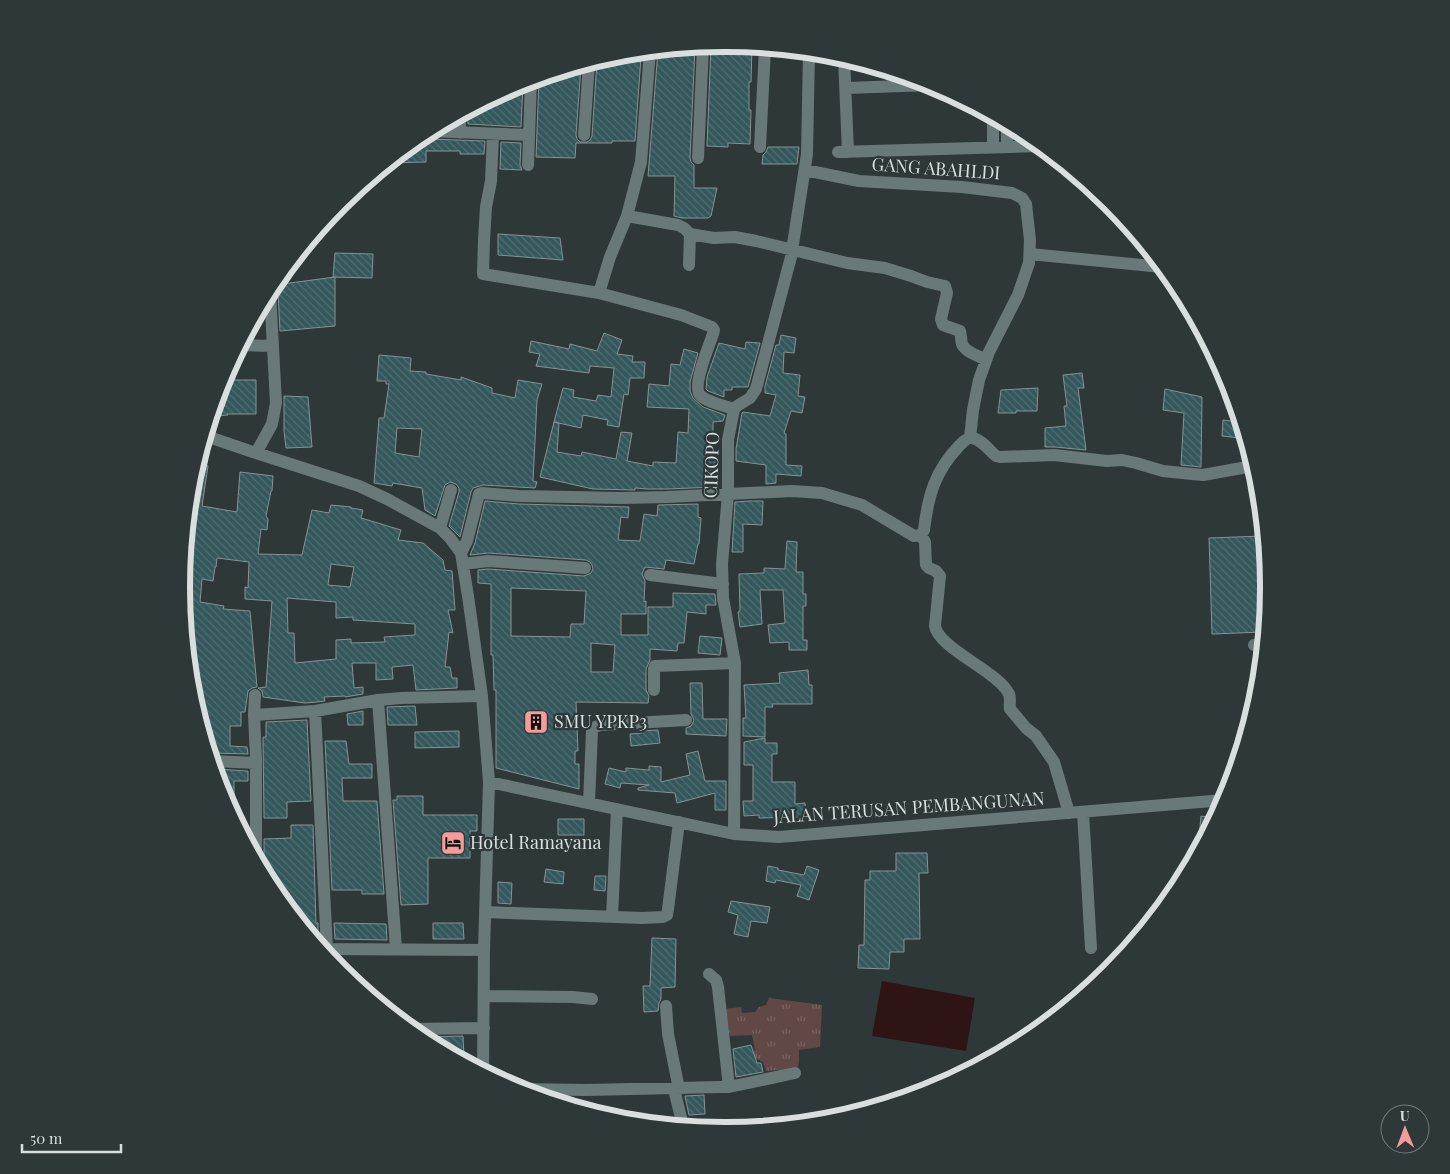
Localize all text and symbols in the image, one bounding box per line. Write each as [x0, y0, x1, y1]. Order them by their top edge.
street label: GANG ABAHLDI [871, 152, 1001, 184]
street label: CIKOPO [698, 431, 724, 499]
building icon: SMU YPKP3 [523, 709, 549, 735]
place label: SMU YPKP3 [554, 709, 647, 733]
street label: JALAN TERUSAN PEMBANGUNAN [772, 786, 1046, 829]
hotel icon: Hotel Ramayana [440, 830, 466, 856]
place label: Hotel Ramayana [470, 830, 601, 854]
north arrow [1380, 1104, 1430, 1154]
text: U [1400, 1106, 1410, 1125]
scale bar [22, 1122, 121, 1154]
text: 50 m [30, 1128, 63, 1148]

